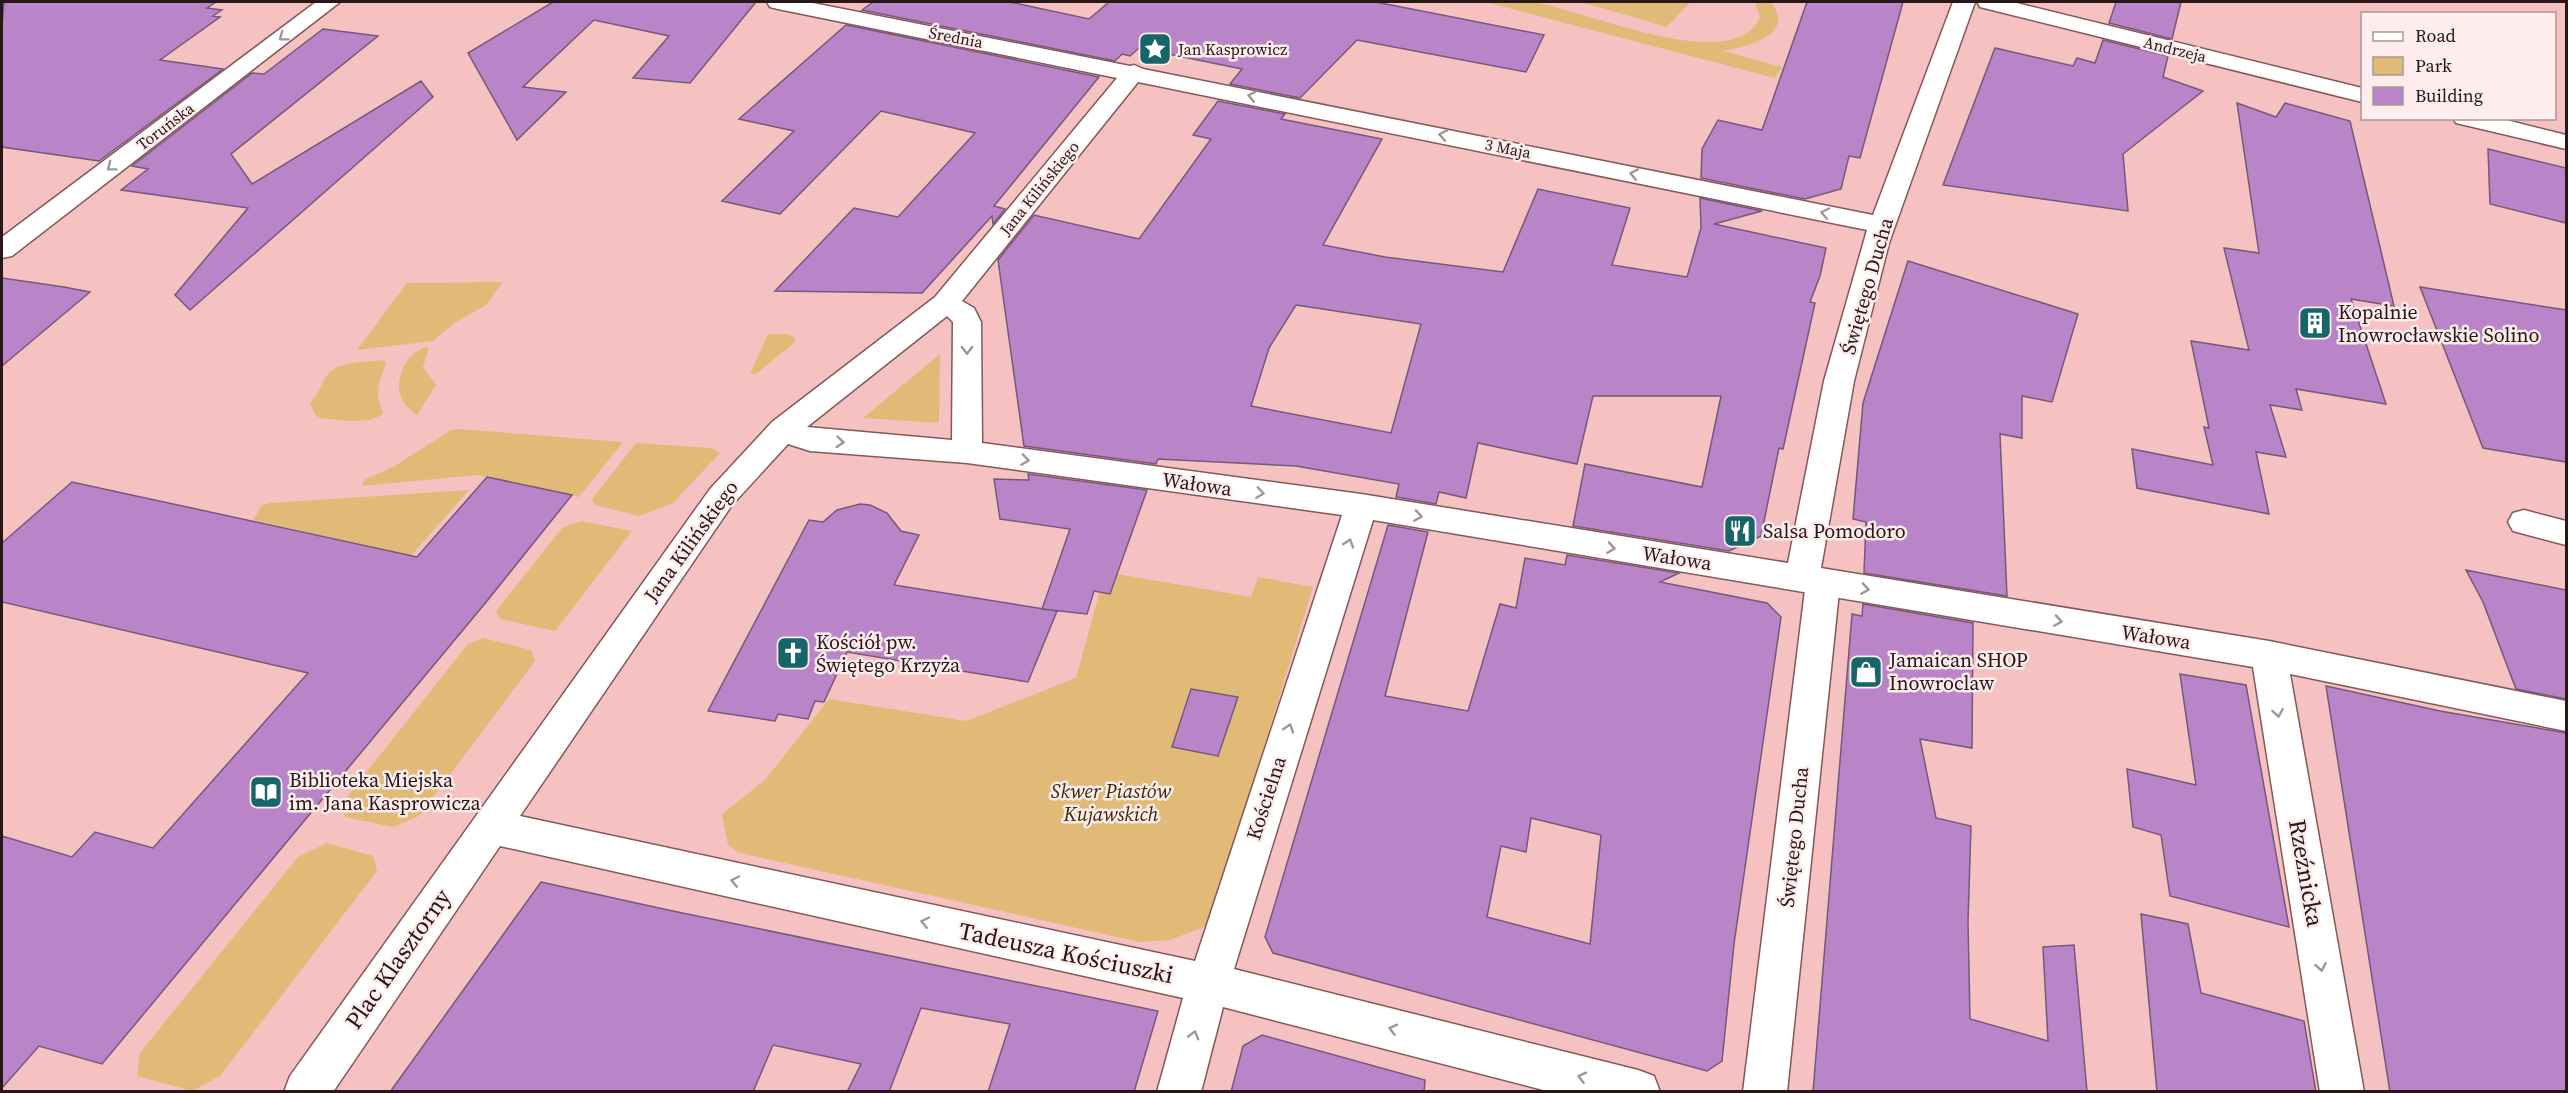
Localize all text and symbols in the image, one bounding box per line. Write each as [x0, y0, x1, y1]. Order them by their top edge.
legend [2361, 12, 2556, 120]
street label: Średnia [927, 21, 986, 53]
text: Road [2415, 23, 2456, 48]
one-way arrow [278, 30, 289, 41]
place icon: Jan Kasprowicz [1137, 31, 1173, 67]
street label: Andrzeja [2141, 31, 2210, 68]
place label: Jan Kasprowicz [1177, 38, 1287, 60]
text: Park [2415, 53, 2452, 78]
text: Building [2415, 83, 2483, 108]
one-way arrow [1247, 90, 1257, 103]
street label: Toruńska [132, 97, 199, 155]
one-way arrow [1438, 129, 1448, 142]
street label: 3 Maja [1483, 133, 1534, 163]
street label: Jana Kilińskiego [994, 136, 1084, 240]
one-way arrow [106, 160, 117, 171]
one-way arrow [1630, 168, 1640, 181]
one-way arrow [1820, 208, 1830, 221]
street label: Świętego Ducha [1834, 214, 1900, 358]
place label: Kopalnie Inowrocławskie Solino [2338, 298, 2539, 349]
building icon: Kopalnie Inowrocławskie Solino [2297, 305, 2333, 341]
one-way arrow [961, 345, 973, 354]
one-way arrow [835, 435, 844, 448]
one-way arrow [1021, 454, 1030, 466]
street label: Wałowa [1160, 465, 1234, 503]
street label: Jana Kilińskiego [637, 474, 745, 608]
one-way arrow [1256, 486, 1265, 498]
one-way arrow [1413, 509, 1423, 522]
restaurant icon: Salsa Pomodoro [1722, 513, 1758, 549]
place label: Salsa Pomodoro [1763, 517, 1906, 545]
one-way arrow [1342, 538, 1354, 549]
street label: Wałowa [1640, 539, 1715, 577]
one-way arrow [1606, 541, 1615, 553]
one-way arrow [1860, 582, 1870, 595]
one-way arrow [2053, 614, 2062, 626]
street label: Wałowa [2119, 618, 2194, 656]
place label: Kościół pw. Świętego Krzyża [816, 628, 961, 679]
church icon: Kościół pw. Świętego Krzyża [775, 635, 811, 671]
place label: Jamaican SHOP Inowroclaw [1888, 646, 2028, 697]
shop icon: Jamaican SHOP Inowroclaw [1848, 654, 1884, 690]
one-way arrow [2272, 708, 2284, 718]
one-way arrow [1281, 723, 1294, 734]
street label: Kościelna [1239, 752, 1293, 844]
street label: Świętego Ducha [1773, 765, 1815, 909]
place label: Biblioteka Miejska im. Jana Kasprowicza [289, 766, 481, 817]
library icon: Biblioteka Miejska im. Jana Kasprowicza [248, 774, 284, 810]
park label: Skwer Piastów Kujawskich [1051, 777, 1172, 828]
street label: Rzeźnicka [2281, 817, 2332, 930]
one-way arrow [730, 875, 740, 888]
street label: Plac Klasztorny [337, 881, 459, 1035]
street label: Tadeusza Kościuszki [956, 914, 1176, 991]
one-way arrow [920, 917, 930, 930]
one-way arrow [2315, 963, 2327, 972]
one-way arrow [1388, 1024, 1398, 1037]
one-way arrow [1187, 1030, 1199, 1041]
one-way arrow [1577, 1072, 1587, 1085]

